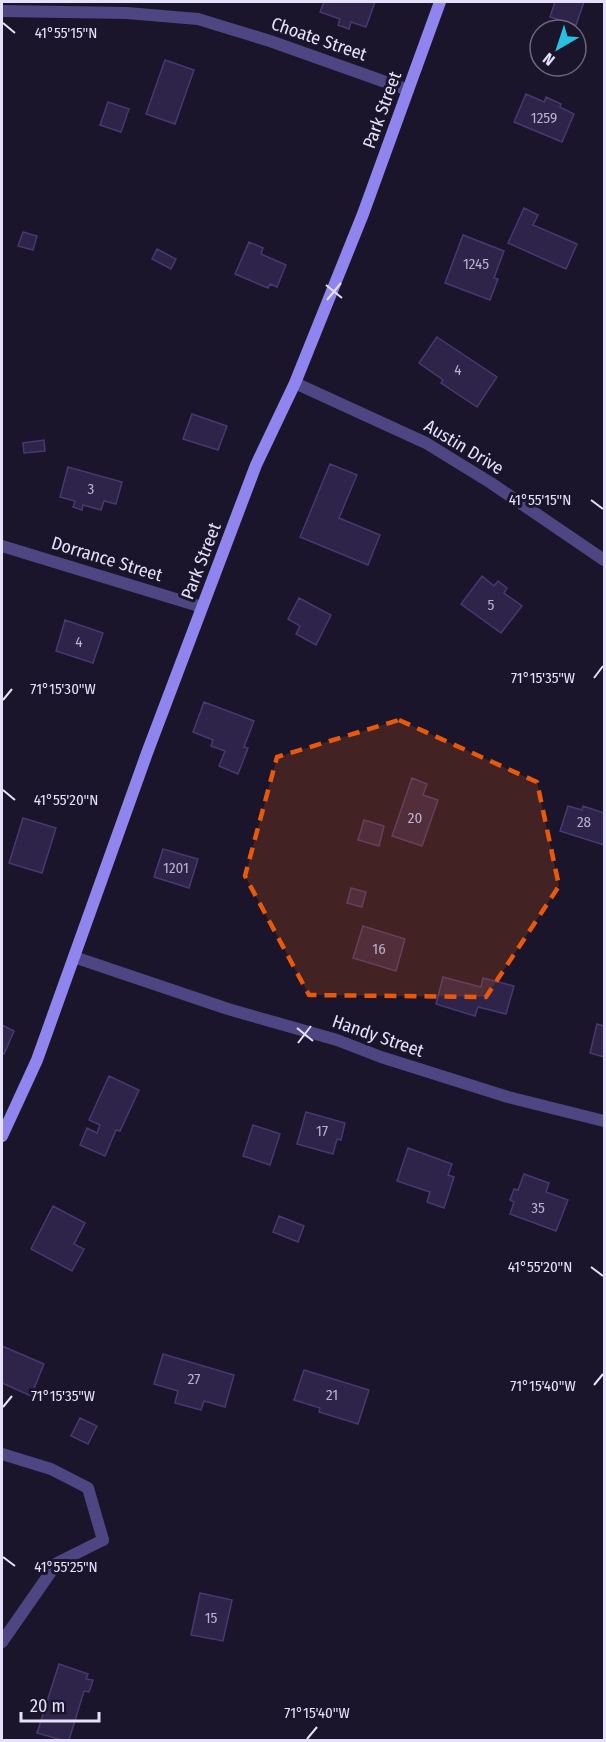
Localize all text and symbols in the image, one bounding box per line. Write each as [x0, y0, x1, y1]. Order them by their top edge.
street label: Choate Street [268, 12, 370, 66]
north arrow [528, 18, 588, 78]
text: 41°55'15"N [35, 24, 97, 42]
text: N [539, 49, 559, 70]
street label: Park Street [358, 68, 406, 152]
house number: 1259 [531, 109, 557, 127]
house number: 1245 [463, 255, 489, 273]
house number: 4 [454, 361, 462, 379]
street label: Austin Drive [420, 415, 508, 479]
house number: 3 [88, 480, 95, 498]
text: 41°55'15"N [509, 491, 571, 509]
street label: Park Street [176, 519, 226, 603]
street label: Dorrance Street [49, 532, 165, 586]
house number: 5 [488, 596, 495, 614]
house number: 4 [75, 633, 83, 651]
text: 71°15'35"W [511, 669, 575, 687]
text: 71°15'30"W [30, 680, 96, 698]
text: 41°55'20"N [34, 791, 98, 809]
house number: 20 [408, 809, 422, 827]
house number: 28 [577, 813, 591, 831]
house number: 1201 [163, 859, 189, 877]
house number: 16 [372, 940, 386, 958]
street label: Handy Street [329, 1010, 427, 1062]
house number: 17 [316, 1122, 328, 1140]
house number: 35 [531, 1199, 545, 1217]
text: 41°55'20"N [508, 1258, 572, 1276]
house number: 27 [188, 1370, 200, 1388]
text: 71°15'40"W [510, 1377, 576, 1395]
house number: 21 [326, 1386, 338, 1404]
text: 71°15'35"W [31, 1387, 95, 1405]
text: 41°55'25"N [34, 1558, 98, 1576]
house number: 15 [205, 1609, 217, 1627]
scale bar [21, 1685, 99, 1723]
text: 20 m [30, 1695, 65, 1717]
text: 71°15'40"W [284, 1704, 350, 1722]

